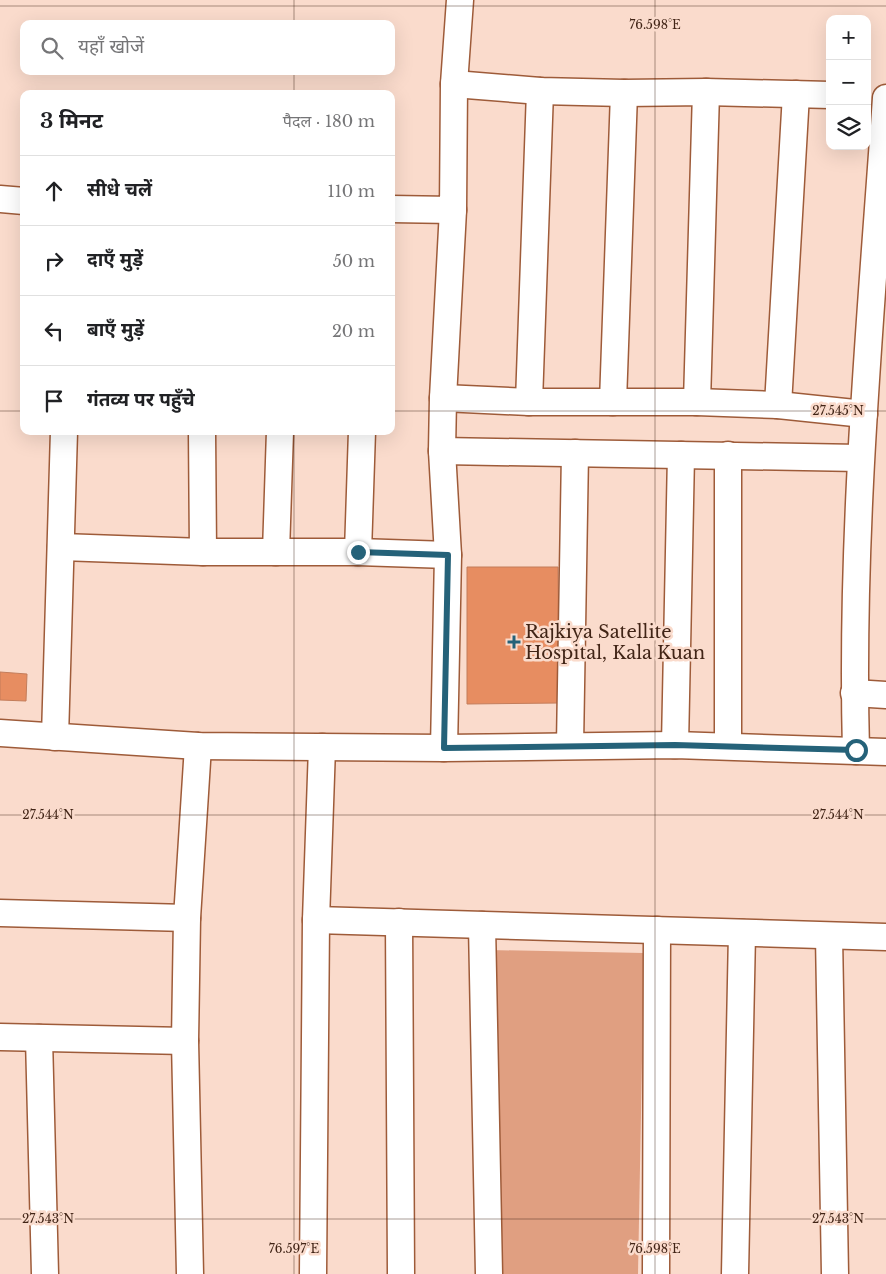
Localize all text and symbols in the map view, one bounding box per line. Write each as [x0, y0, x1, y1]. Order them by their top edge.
map controls [826, 15, 871, 150]
button: + [826, 15, 871, 60]
text: 76.598°E [629, 17, 681, 32]
search box [20, 20, 395, 75]
icon: search [38, 34, 66, 62]
text: यहाँ खोजें [78, 35, 144, 58]
button: − [826, 60, 871, 105]
button: layers [826, 105, 871, 150]
text: 3 मिनट [40, 108, 103, 134]
text: पैदल · 180 m [283, 111, 375, 131]
icon: ahead [40, 177, 68, 205]
text: सीधे चलें [87, 178, 152, 201]
text: 110 m [328, 181, 375, 201]
icon: right [40, 247, 68, 275]
text: दाएँ मुड़ें [87, 248, 143, 271]
text: 50 m [333, 251, 375, 271]
icon: left [40, 317, 68, 345]
text: बाएँ मुड़ें [87, 318, 144, 341]
text: 20 m [332, 321, 375, 341]
icon: arrive [40, 387, 68, 415]
text: गंतव्य पर पहुँचे [87, 388, 195, 411]
text: 27.545°N [812, 403, 864, 418]
route end [347, 541, 370, 564]
place label: Rajkiya Satellite Hospital, Kala Kuan [525, 621, 705, 664]
marker: Rajkiya Satellite Hospital, Kala Kuan [507, 635, 521, 649]
route start [845, 739, 868, 762]
text: 27.544°N [22, 807, 74, 822]
text: 27.544°N [812, 807, 864, 822]
text: 27.543°N [22, 1211, 74, 1226]
text: 27.543°N [812, 1211, 864, 1226]
text: 76.597°E [269, 1241, 319, 1256]
text: 76.598°E [629, 1241, 681, 1256]

